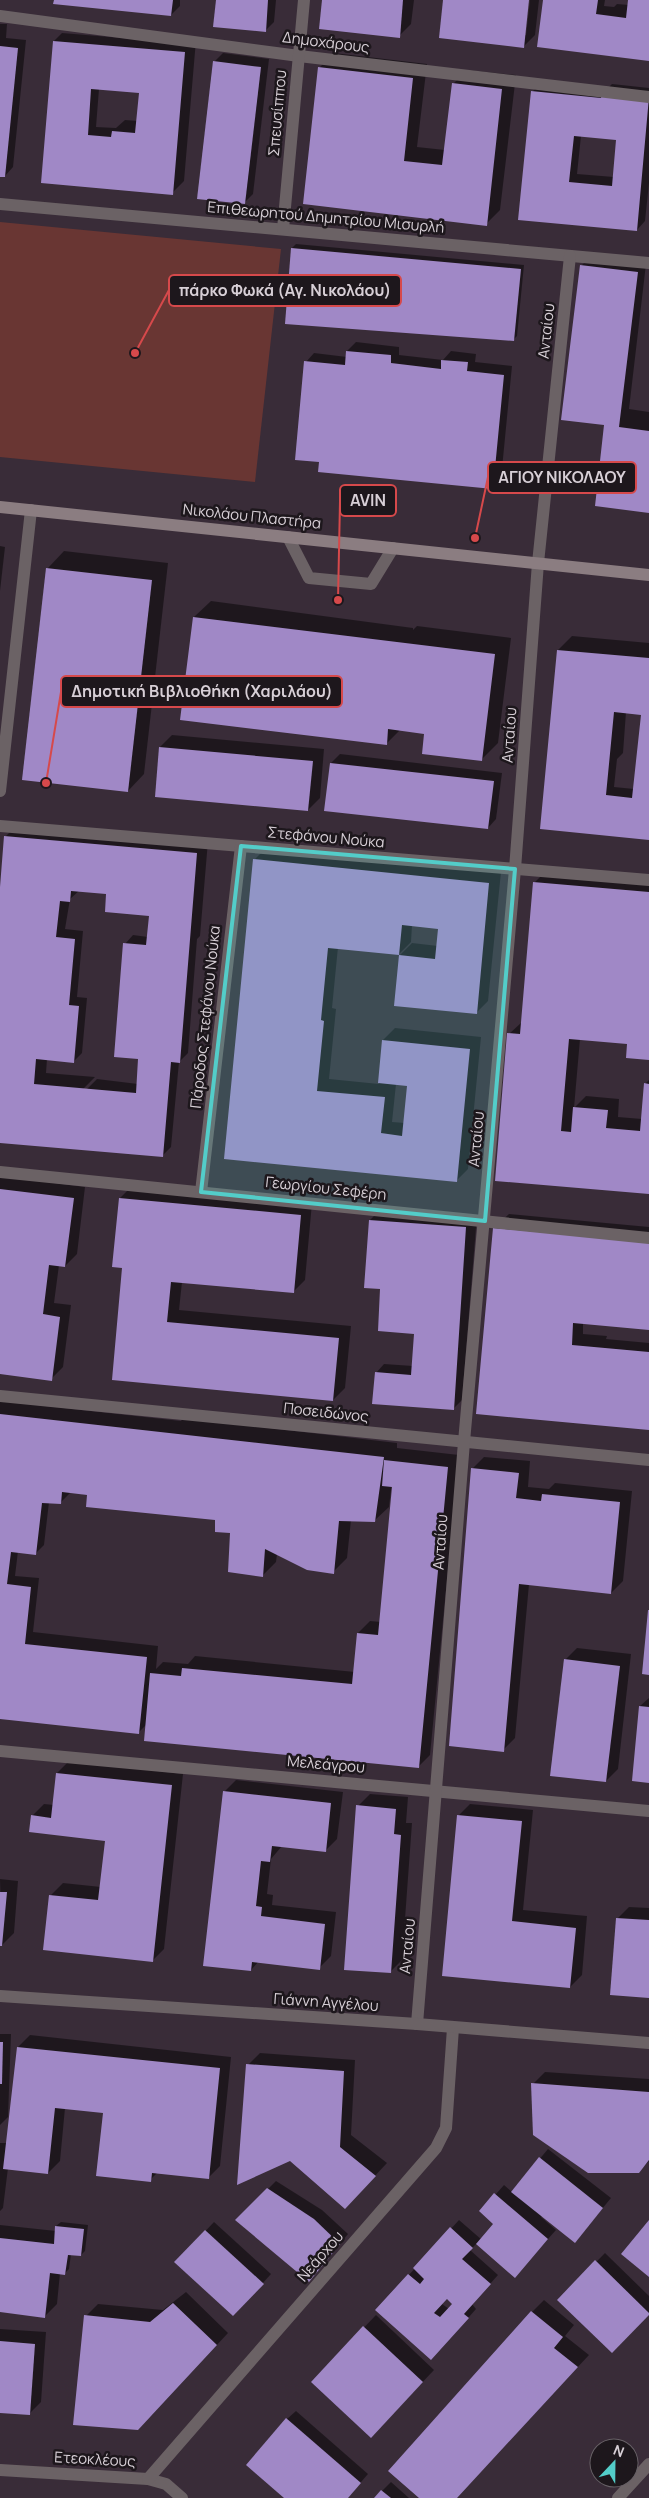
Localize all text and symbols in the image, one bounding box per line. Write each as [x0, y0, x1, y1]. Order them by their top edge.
street label: Δημοχάρους [281, 26, 371, 58]
street label: Σπευσίππου [263, 69, 291, 157]
street label: Επιθεωρητού Δημητρίου Μισυρλή [207, 196, 445, 238]
callout: πάρκο Φωκά (Αγ. Νικολάου) [169, 275, 401, 306]
text: πάρκο Φωκά (Αγ. Νικολάου) [179, 279, 391, 301]
street label: Ανταίου [533, 302, 559, 360]
callout: ΑΓΙΟΥ ΝΙΚΟΛΑΟΥ [488, 462, 636, 493]
text: ΑΓΙΟΥ ΝΙΚΟΛΑΟΥ [498, 466, 626, 488]
callout: AVIN [340, 485, 396, 516]
text: AVIN [350, 489, 386, 511]
street label: Νικολάου Πλαστήρα [182, 498, 322, 534]
callout: Δημοτική Βιβλιοθήκη (Χαριλάου) [61, 676, 342, 707]
text: Δημοτική Βιβλιοθήκη (Χαριλάου) [71, 680, 333, 702]
street label: Ανταίου [497, 707, 521, 763]
street label: Στεφάνου Νούκα [267, 821, 385, 853]
street label: Πάροδος Στεφάνου Νούκα [185, 924, 225, 1110]
street label: Ανταίου [463, 1110, 489, 1168]
street label: Γεωργίου Σεφέρη [264, 1171, 388, 1205]
street label: Ποσειδώνος [282, 1397, 370, 1427]
street label: Ανταίου [428, 1514, 452, 1570]
street label: Μελεάγρου [286, 1750, 366, 1778]
street label: Ανταίου [394, 1917, 420, 1975]
street label: Γιάννη Αγγέλου [273, 1988, 379, 2016]
street label: Νεάρχου [292, 2226, 348, 2286]
north arrow [589, 2438, 639, 2488]
text: N [611, 2440, 627, 2461]
street label: Ετεοκλέους [54, 2446, 136, 2472]

